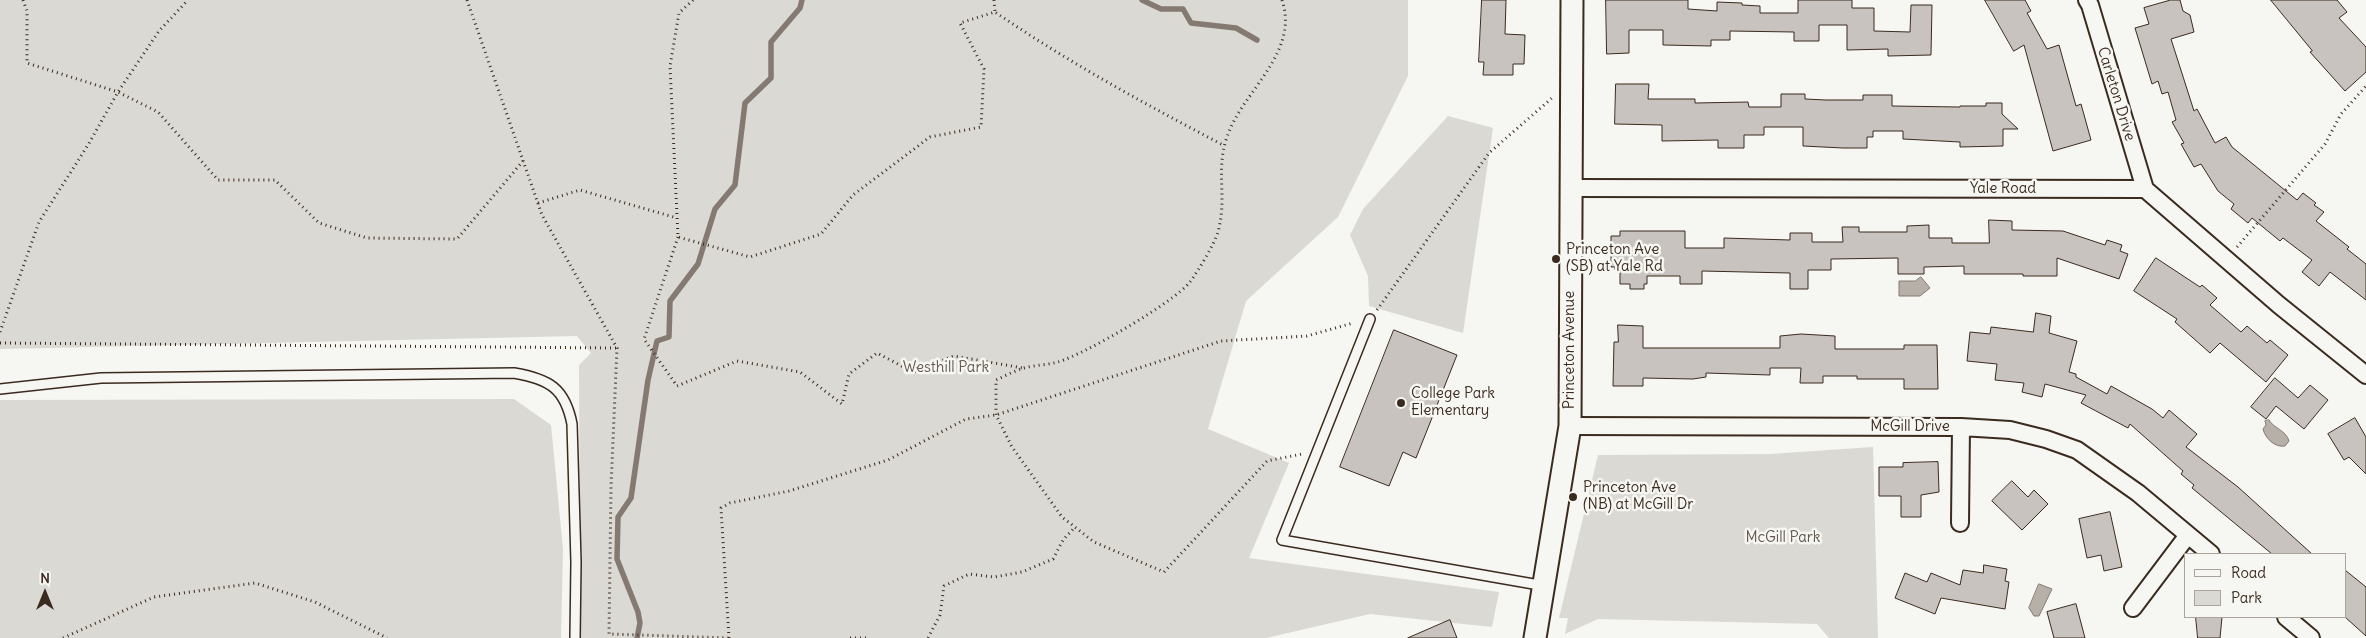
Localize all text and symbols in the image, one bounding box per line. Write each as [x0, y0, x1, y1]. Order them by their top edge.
street label: Carleton Drive [2093, 45, 2139, 143]
street label: Yale Road [1970, 180, 2036, 198]
place label: Princeton Ave (SB) at Yale Rd [1566, 241, 1663, 276]
marker: Princeton Ave (SB) at Yale Rd [1550, 253, 1562, 265]
street label: Princeton Avenue [1561, 291, 1579, 409]
park label: Westhill Park [903, 359, 989, 377]
place label: College Park Elementary [1411, 385, 1495, 420]
marker: College Park Elementary [1395, 397, 1407, 409]
street label: McGill Drive [1870, 418, 1950, 436]
place label: Princeton Ave (NB) at McGill Dr [1583, 479, 1693, 514]
marker: Princeton Ave (NB) at McGill Dr [1567, 491, 1579, 503]
park label: McGill Park [1746, 529, 1820, 547]
legend [2184, 553, 2346, 618]
text: Road [2231, 563, 2266, 582]
north arrow [20, 568, 70, 618]
text: N [40, 569, 50, 587]
text: Park [2231, 588, 2262, 607]

